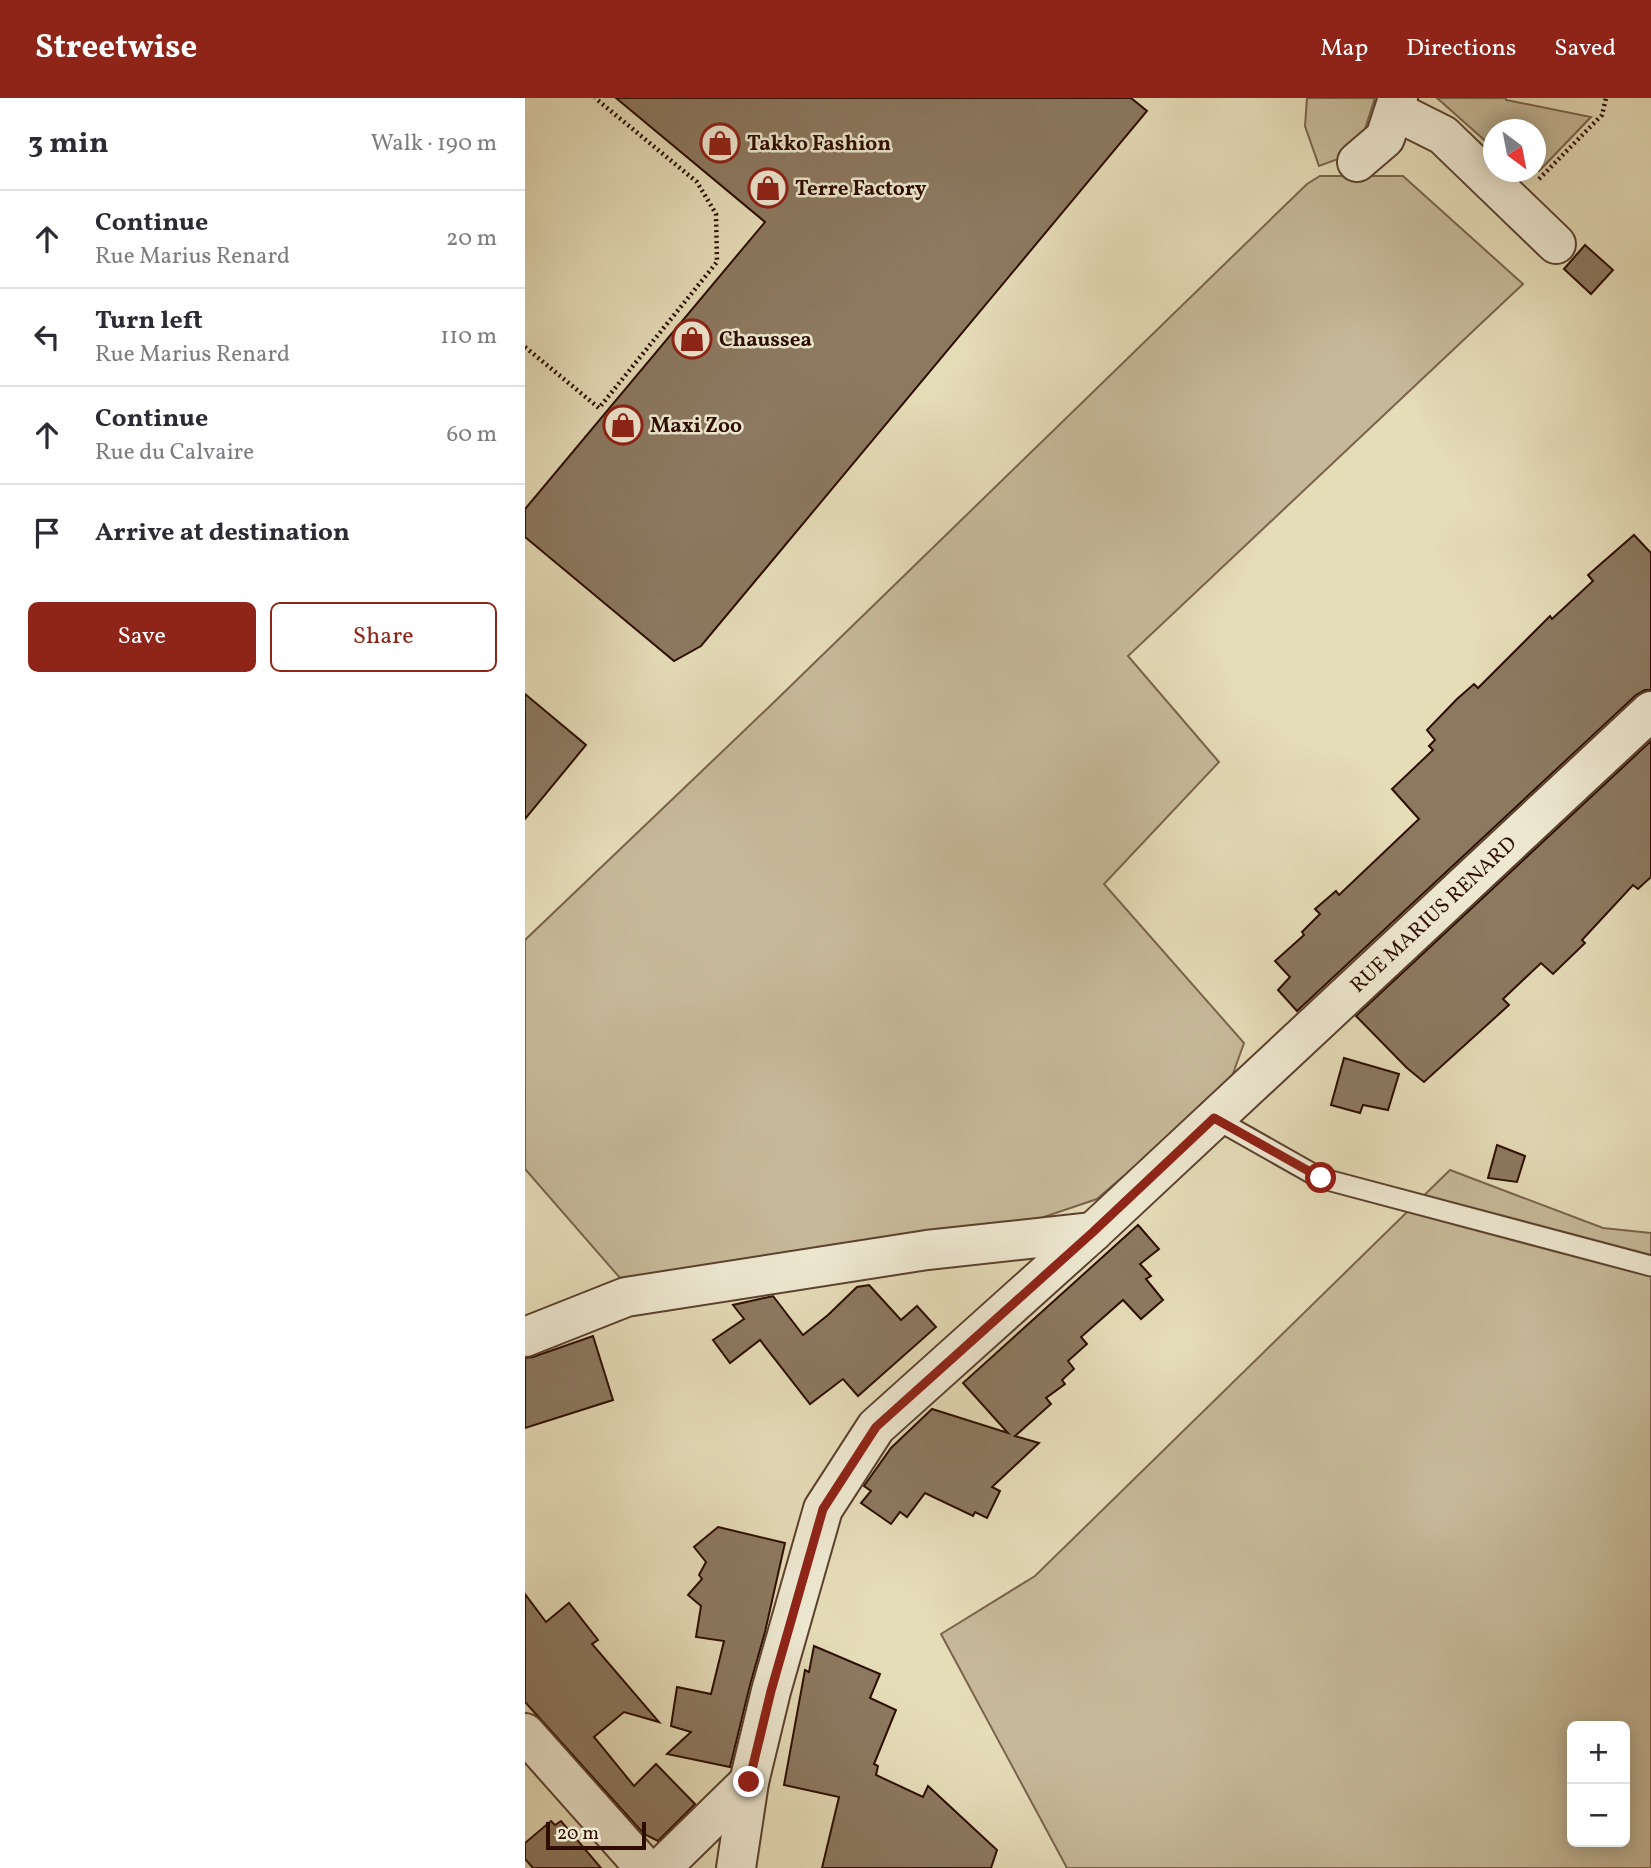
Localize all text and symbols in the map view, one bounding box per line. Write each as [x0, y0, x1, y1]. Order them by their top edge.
text: Streetwise [35, 26, 197, 72]
text: Map [1320, 32, 1368, 66]
text: Directions [1406, 32, 1516, 66]
text: Saved [1554, 32, 1616, 66]
north arrow [1483, 119, 1546, 182]
shop icon: Takko Fashion [699, 122, 741, 164]
text: 3 min [28, 123, 109, 165]
text: Walk · 190 m [371, 128, 497, 160]
place label: Takko Fashion [747, 130, 891, 159]
shop icon: Terre Factory [747, 167, 789, 209]
place label: Terre Factory [795, 175, 927, 204]
text: Continue [95, 205, 208, 241]
icon: ahead [28, 220, 66, 258]
text: 20 m [446, 223, 497, 255]
text: Rue Marius Renard [95, 241, 290, 273]
text: Turn left [95, 303, 203, 339]
icon: left [28, 318, 66, 356]
shop icon: Chaussea [671, 318, 713, 360]
text: 110 m [440, 321, 497, 353]
place label: Chaussea [719, 326, 812, 355]
text: Rue Marius Renard [95, 339, 290, 371]
text: Continue [95, 401, 208, 437]
shop icon: Maxi Zoo [602, 404, 644, 446]
place label: Maxi Zoo [650, 412, 742, 441]
icon: ahead [28, 416, 66, 454]
text: 60 m [447, 419, 497, 451]
text: Rue du Calvaire [95, 437, 254, 469]
icon: arrive [28, 514, 66, 552]
text: Arrive at destination [95, 515, 350, 551]
button: Save [28, 602, 256, 672]
button: Share [270, 602, 497, 672]
street label: RUE MARIUS RENARD [1344, 830, 1524, 1000]
route start [1305, 1162, 1336, 1193]
map controls [1567, 1721, 1630, 1847]
button: + [1567, 1721, 1630, 1784]
route end [733, 1766, 764, 1797]
button: − [1567, 1784, 1630, 1847]
scale bar [546, 1819, 646, 1851]
text: 20 m [557, 1821, 599, 1847]

